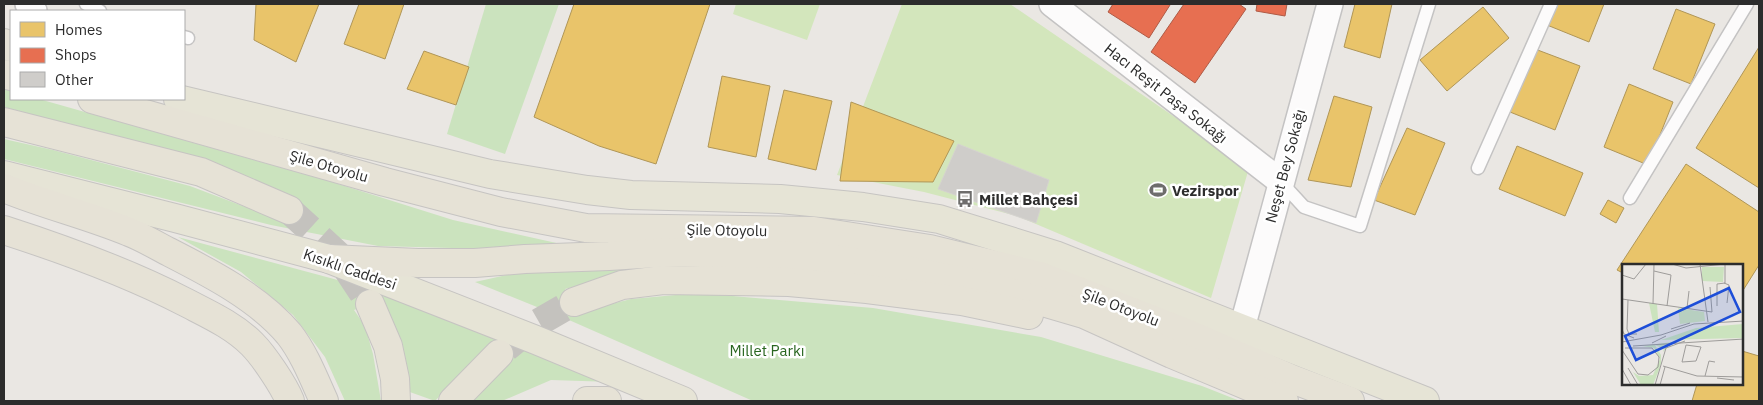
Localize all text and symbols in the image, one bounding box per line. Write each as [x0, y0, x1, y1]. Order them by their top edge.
legend [10, 10, 185, 100]
text: Homes [55, 20, 103, 39]
street label: Hacı Reşit Paşa Sokağı [1100, 39, 1232, 147]
text: Shops [55, 45, 97, 64]
text: Other [55, 70, 94, 89]
street label: Neşet Bey Sokağı [1261, 107, 1309, 225]
street label: Şile Otoyolu [288, 146, 370, 186]
sports icon: Vezirspor [1148, 180, 1168, 200]
place label: Vezirspor [1172, 181, 1239, 200]
bus stop icon: Millet Bahçesi [955, 189, 975, 209]
place label: Millet Bahçesi [979, 190, 1078, 209]
street label: Şile Otoyolu [686, 220, 768, 240]
street label: Kısıklı Caddesi [301, 244, 399, 294]
inset map [1622, 264, 1743, 385]
street label: Şile Otoyolu [1080, 284, 1162, 330]
park label: Millet Parkı [729, 341, 805, 360]

